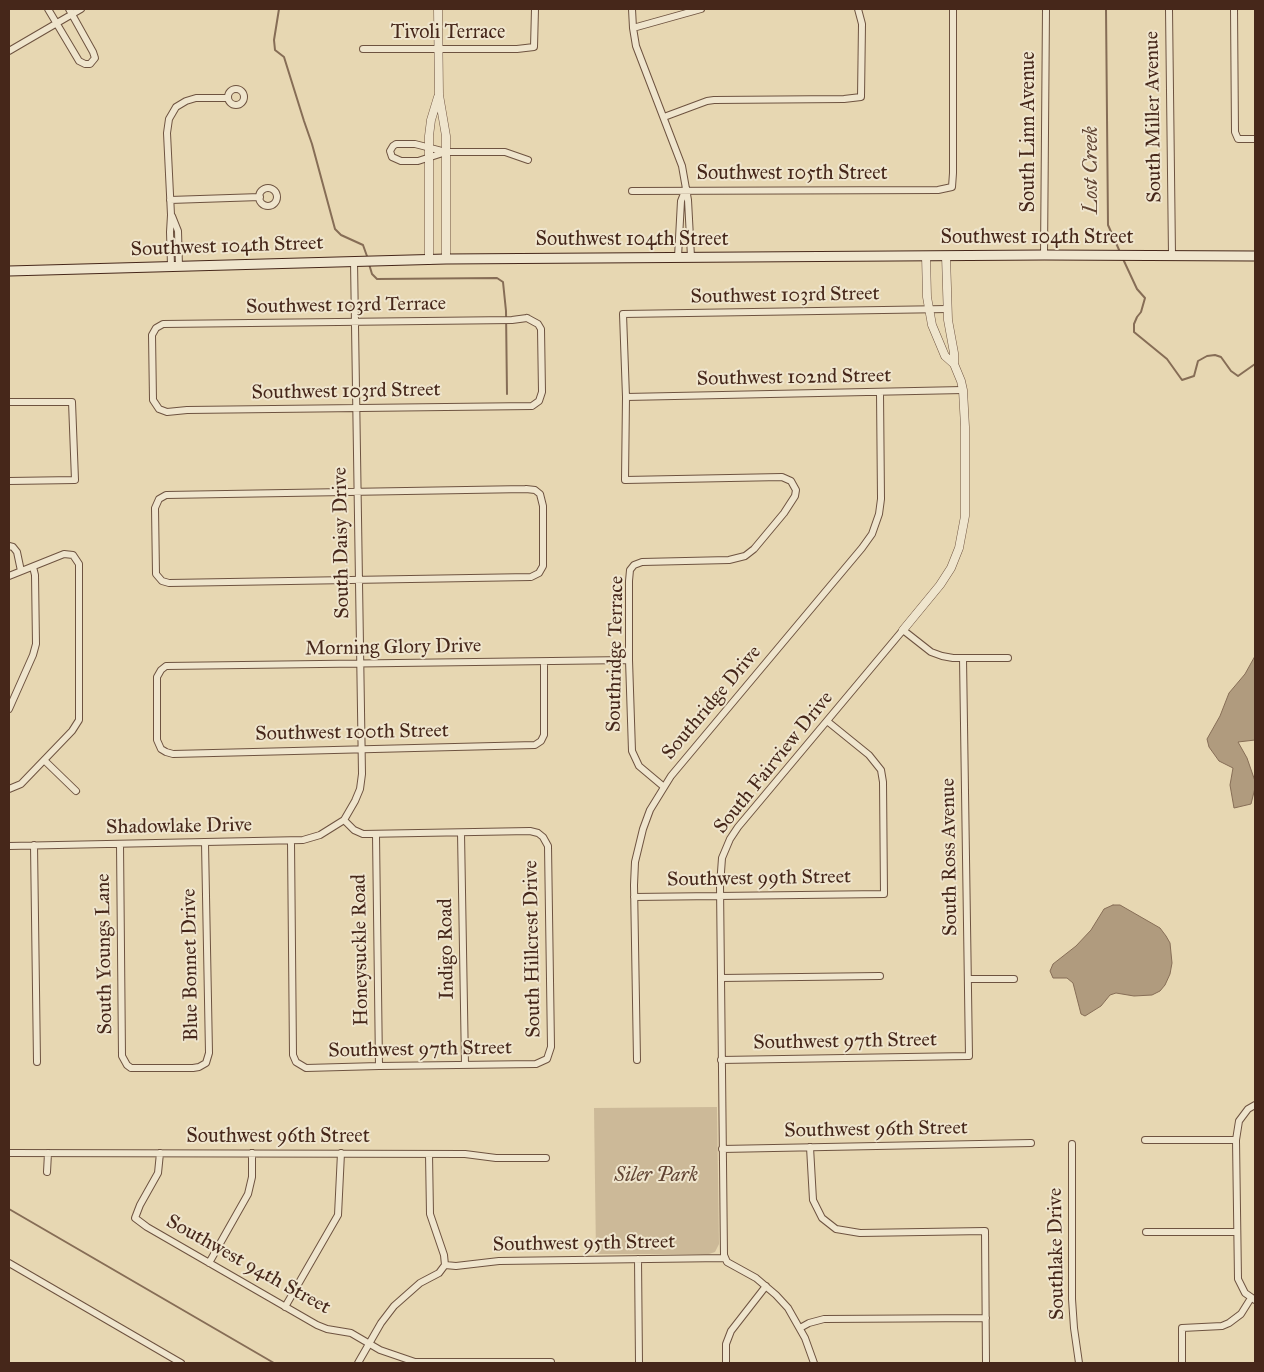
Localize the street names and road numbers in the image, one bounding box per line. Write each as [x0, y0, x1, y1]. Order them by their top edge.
street label: Tivoli Terrace [391, 21, 505, 45]
street label: South Miller Avenue [1141, 31, 1167, 203]
street label: South Linn Avenue [1017, 51, 1041, 213]
street label: Southwest 105th Street [696, 162, 888, 186]
street label: Southwest 104th Street [940, 226, 1134, 250]
street label: Southwest 104th Street [535, 228, 729, 252]
street label: Southwest 104th Street [130, 232, 324, 262]
street label: Southwest 103rd Street [690, 282, 880, 310]
street label: Southwest 103rd Terrace [246, 292, 446, 320]
street label: Southwest 102nd Street [697, 364, 891, 392]
street label: Southwest 103rd Street [251, 378, 441, 406]
street label: South Daisy Drive [329, 467, 355, 619]
street label: Southridge Terrace [603, 576, 629, 732]
street label: Morning Glory Drive [305, 634, 481, 662]
street label: Southridge Drive [657, 641, 767, 765]
street label: South Fairview Drive [709, 687, 839, 839]
street label: Southwest 100th Street [255, 719, 449, 747]
street label: South Ross Avenue [937, 778, 963, 936]
street label: Shadowlake Drive [106, 814, 252, 840]
street label: South Hillcrest Drive [519, 860, 547, 1038]
street label: Southwest 99th Street [667, 865, 851, 893]
street label: South Youngs Lane [92, 873, 118, 1035]
street label: Honeysuckle Road [348, 874, 374, 1026]
street label: Blue Bonnet Drive [178, 888, 204, 1042]
street label: Indigo Road [434, 898, 460, 1000]
street label: Southwest 97th Street [753, 1028, 937, 1056]
street label: Southwest 97th Street [328, 1036, 512, 1064]
street label: Southwest 96th Street [784, 1116, 968, 1144]
street label: Southwest 96th Street [186, 1125, 370, 1149]
street label: Southlake Drive [1044, 1188, 1070, 1320]
street label: Southwest 94th Street [162, 1210, 334, 1320]
street label: Southwest 95th Street [493, 1230, 675, 1258]

